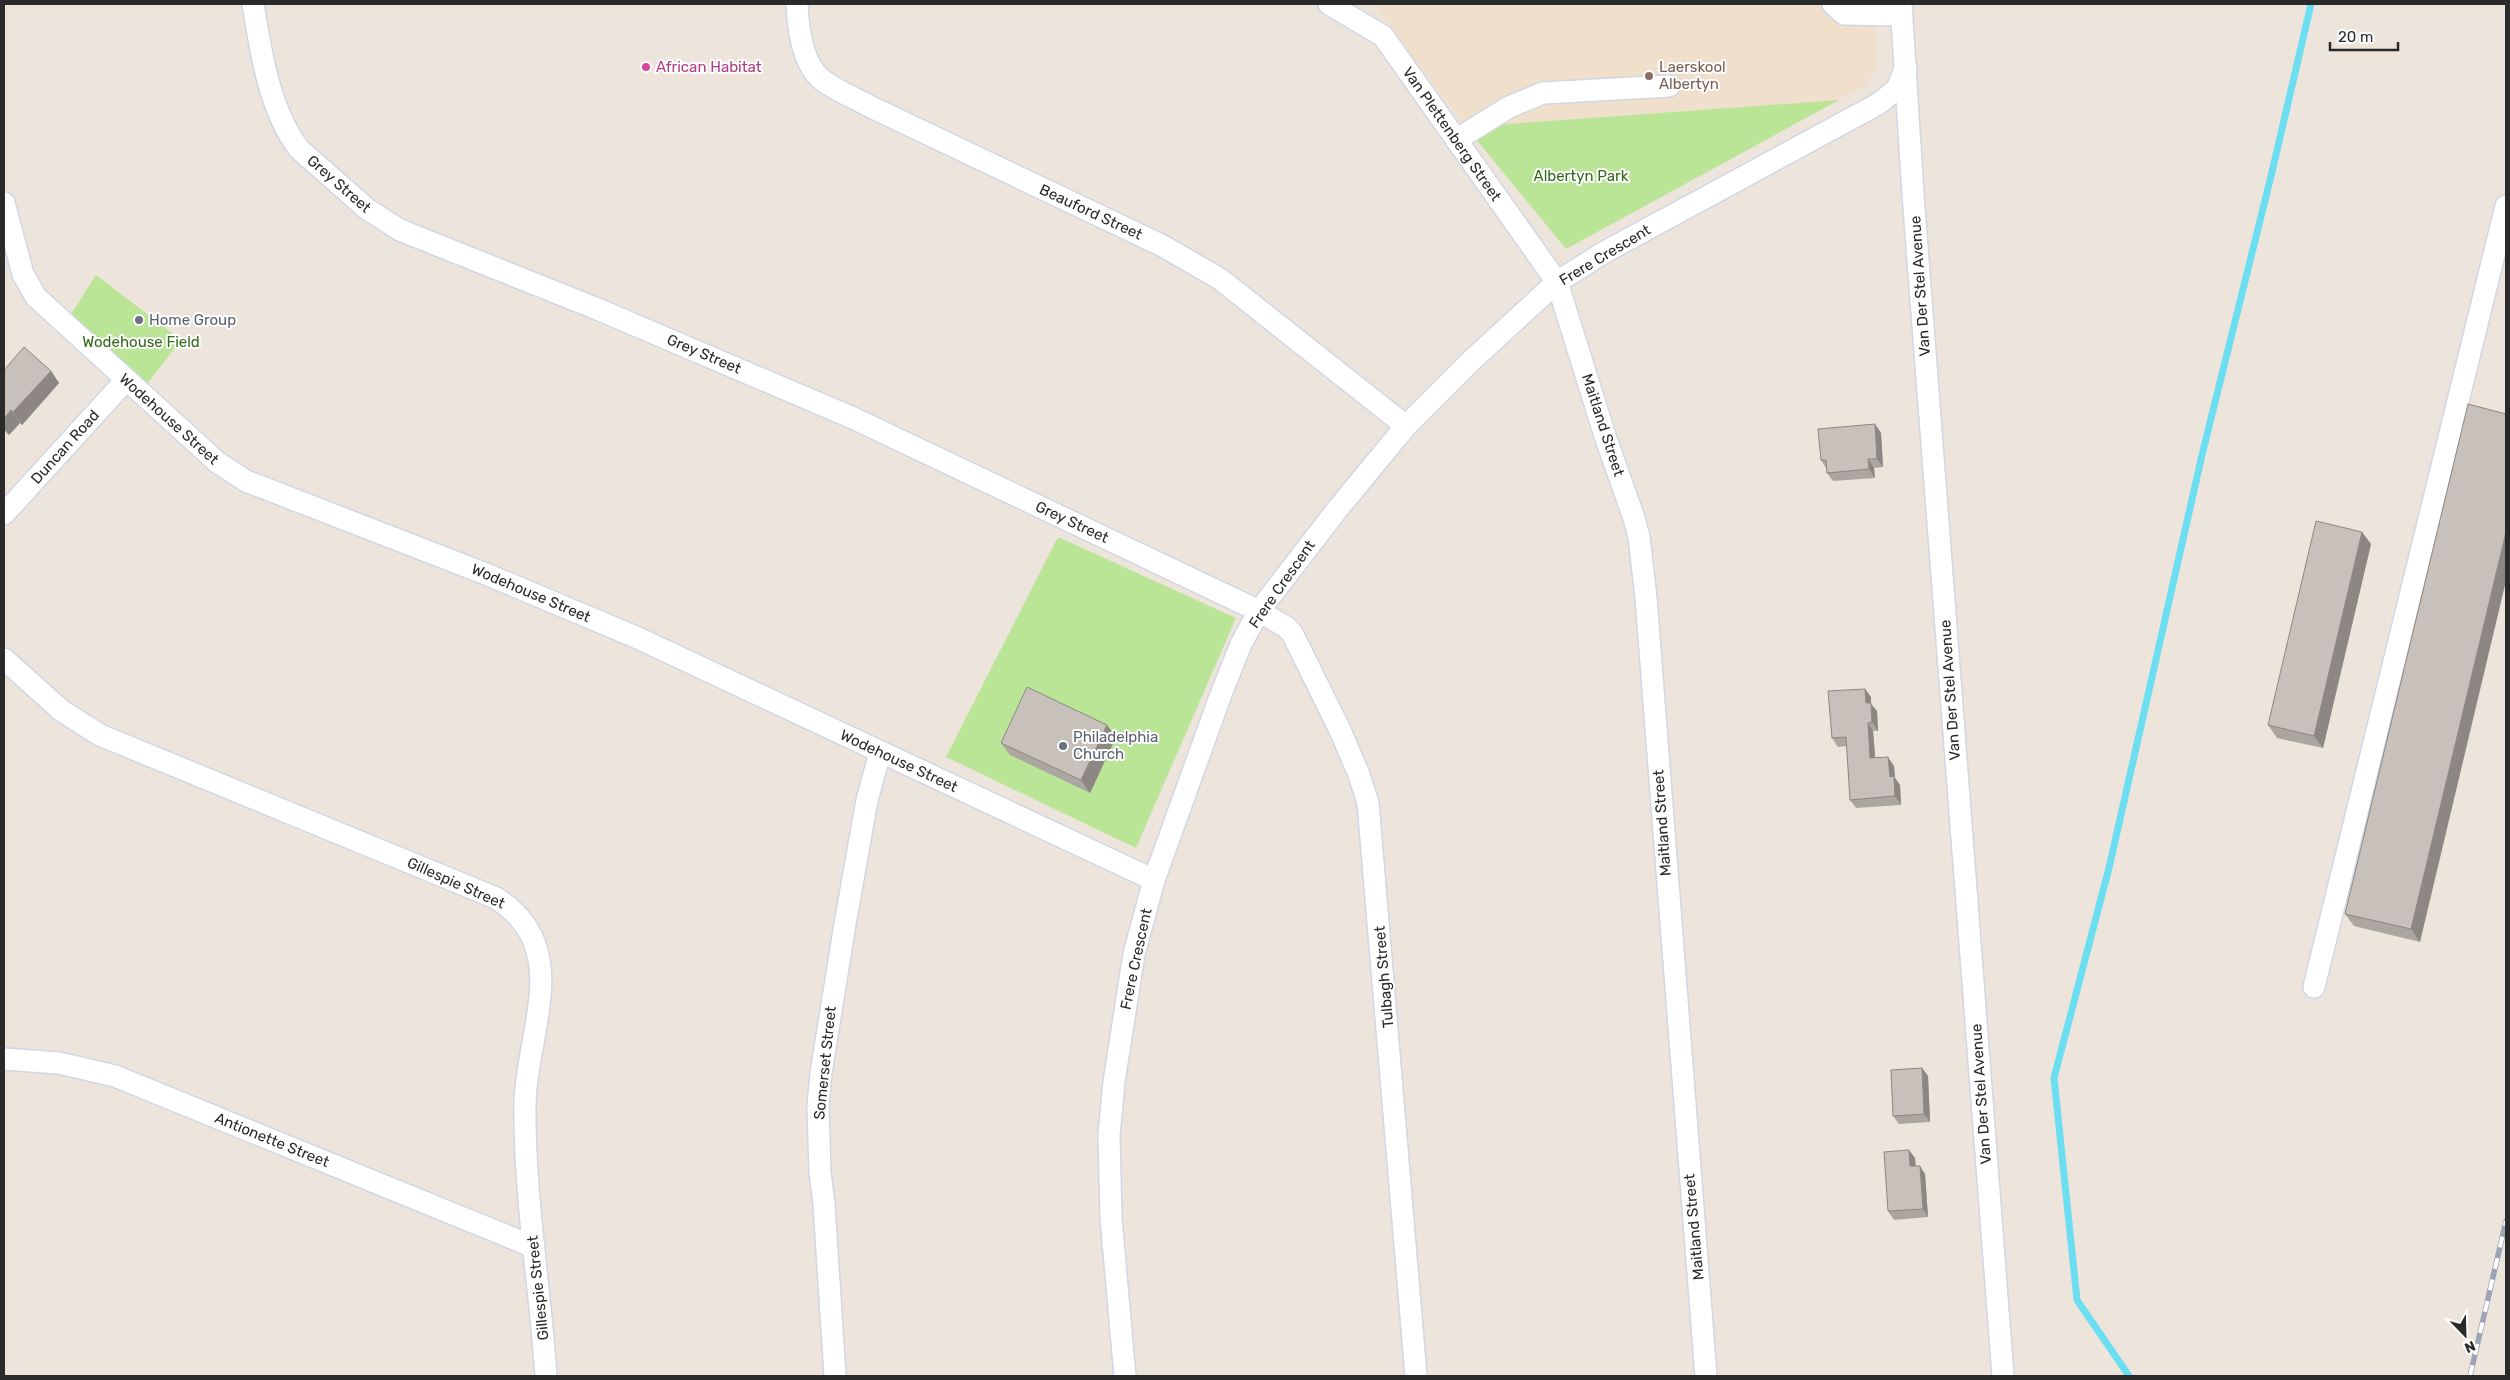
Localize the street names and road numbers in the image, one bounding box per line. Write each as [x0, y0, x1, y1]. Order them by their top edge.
street label: Van Plettenberg Street [1399, 63, 1505, 205]
street label: Grey Street [303, 151, 375, 217]
street label: Beauford Street [1037, 180, 1145, 244]
street label: Van Der Stel Avenue [1906, 215, 1934, 357]
street label: Frere Crescent [1556, 221, 1654, 289]
street label: Grey Street [664, 330, 744, 378]
street label: Wodehouse Street [116, 370, 222, 468]
street label: Maitland Street [1578, 371, 1628, 479]
street label: Duncan Road [27, 406, 103, 488]
street label: Grey Street [1032, 497, 1112, 547]
street label: Frere Crescent [1245, 536, 1319, 631]
street label: Wodehouse Street [469, 560, 593, 626]
street label: Van Der Stel Avenue [1936, 619, 1964, 761]
street label: Wodehouse Street [837, 726, 961, 796]
street label: Maitland Street [1649, 769, 1675, 877]
street label: Gillespie Street [404, 853, 508, 913]
street label: Frere Crescent [1116, 907, 1156, 1011]
street label: Tulbagh Street [1371, 925, 1397, 1029]
street label: Somerset Street [810, 1005, 840, 1121]
street label: Van Der Stel Avenue [1967, 1023, 1995, 1165]
street label: Antionette Street [212, 1109, 332, 1171]
street label: Maitland Street [1680, 1173, 1708, 1281]
street label: Gillespie Street [524, 1235, 552, 1341]

